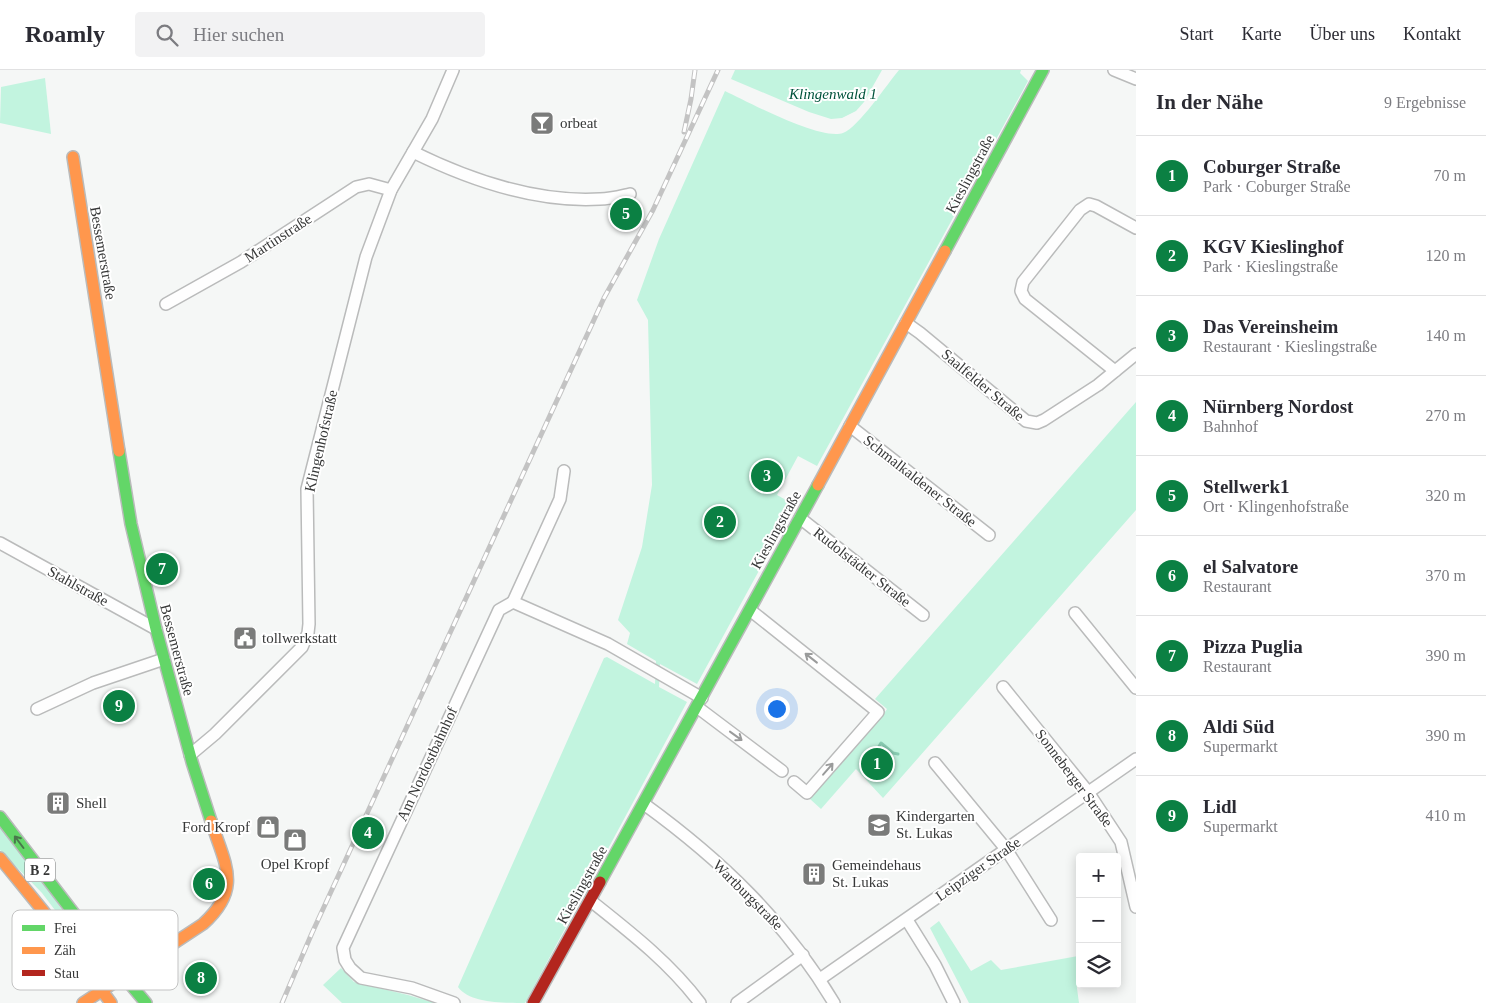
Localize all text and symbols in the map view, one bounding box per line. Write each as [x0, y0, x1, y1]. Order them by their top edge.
search box [135, 12, 485, 57]
text: Roamly [25, 21, 105, 47]
icon: search [153, 21, 181, 49]
text: Hier suchen [193, 24, 284, 45]
text: Start [1180, 24, 1214, 44]
text: Karte [1242, 24, 1282, 44]
text: Über uns [1310, 24, 1375, 44]
text: Kontakt [1403, 24, 1461, 44]
park label: Klingenwald 1 [788, 86, 877, 102]
text: In der Nähe [1156, 90, 1263, 114]
text: 9 Ergebnisse [1384, 94, 1466, 111]
bar icon: orbeat [529, 110, 555, 136]
place label: orbeat [560, 115, 598, 131]
street label: Kieslingstraße [943, 132, 998, 216]
text: Coburger Straße [1203, 156, 1340, 177]
text: 1 [1168, 167, 1176, 184]
text: 70 m [1434, 167, 1466, 184]
text: Park · Coburger Straße [1203, 178, 1351, 195]
pin: 5 [610, 195, 642, 233]
street label: Bessemerstraße [87, 205, 119, 301]
street label: Martinstraße [242, 210, 315, 266]
text: KGV Kieslinghof [1203, 236, 1344, 257]
text: 2 [1168, 247, 1176, 264]
text: 120 m [1426, 247, 1466, 264]
text: Park · Kieslingstraße [1203, 258, 1338, 275]
text: Das Vereinsheim [1203, 316, 1338, 337]
text: 3 [1168, 327, 1176, 344]
text: 140 m [1426, 327, 1466, 344]
text: Restaurant · Kieslingstraße [1203, 338, 1377, 355]
street label: Saalfelder Straße [938, 346, 1028, 424]
street label: Klingenhofstraße [301, 388, 341, 494]
text: Nürnberg Nordost [1203, 396, 1353, 417]
text: 4 [1168, 407, 1176, 424]
text: 270 m [1426, 407, 1466, 424]
text: Bahnhof [1203, 418, 1258, 435]
street label: Schmalkaldener Straße [860, 432, 980, 530]
pin: 3 [751, 457, 783, 495]
text: Stellwerk1 [1203, 476, 1290, 497]
text: 5 [1168, 487, 1176, 504]
text: 320 m [1426, 487, 1466, 504]
street label: Kieslingstraße [748, 488, 804, 572]
text: Ort · Klingenhofstraße [1203, 498, 1349, 515]
pin: 2 [704, 503, 736, 541]
street label: Rudolstädter Straße [810, 524, 914, 610]
pin: 7 [146, 550, 178, 588]
text: el Salvatore [1203, 556, 1298, 577]
street label: Stahlstraße [45, 563, 111, 609]
text: 6 [1168, 567, 1176, 584]
text: 370 m [1426, 567, 1466, 584]
text: Restaurant [1203, 578, 1271, 595]
street label: Bessemerstraße [157, 602, 197, 698]
public building icon: tollwerkstatt [232, 625, 258, 651]
place label: tollwerkstatt [262, 630, 338, 646]
text: Pizza Puglia [1203, 636, 1303, 657]
text: 7 [1168, 647, 1176, 664]
text: 390 m [1426, 647, 1466, 664]
one-way arrow [804, 653, 818, 663]
text: Restaurant [1203, 658, 1271, 675]
pin: 9 [103, 687, 135, 725]
your location [764, 696, 790, 722]
street label: Am Nordostbahnhof [394, 705, 460, 823]
text: Aldi Süd [1203, 716, 1274, 737]
street label: Sonneberger Straße [1032, 726, 1116, 830]
text: 8 [1168, 727, 1176, 744]
text: 390 m [1426, 727, 1466, 744]
one-way arrow [729, 731, 743, 741]
text: Supermarkt [1203, 738, 1278, 755]
pin: 1 [861, 745, 893, 783]
one-way arrow [822, 763, 834, 776]
building icon: Shell [45, 790, 71, 816]
place label: Shell [76, 795, 107, 811]
text: Lidl [1203, 796, 1237, 817]
text: 9 [1168, 807, 1176, 824]
text: 410 m [1426, 807, 1466, 824]
place label: Kindergarten St. Lukas [896, 808, 975, 841]
school or university icon: Kindergarten St. Lukas [866, 812, 892, 838]
shop icon: Ford Kropf [255, 814, 281, 840]
pin: 4 [352, 814, 384, 852]
text: Supermarkt [1203, 818, 1278, 835]
place label: Ford Kropf [182, 819, 250, 835]
shop icon: Opel Kropf [282, 827, 308, 853]
street label: Leipziger Straße [933, 834, 1024, 904]
one-way arrow [13, 836, 24, 849]
street label: Kieslingstraße [554, 843, 610, 927]
map controls [1076, 853, 1121, 988]
button: + [1076, 853, 1121, 898]
place label: Opel Kropf [261, 856, 329, 872]
street label: Wartburgstraße [710, 857, 786, 933]
place label: Gemeindehaus St. Lukas [832, 857, 921, 890]
road number: B 2 [25, 858, 55, 882]
building icon: Gemeindehaus St. Lukas [801, 861, 827, 887]
pin: 6 [193, 865, 225, 903]
button: − [1076, 898, 1121, 943]
legend [12, 910, 178, 990]
text: Frei [54, 921, 77, 936]
text: Zäh [54, 943, 76, 958]
button: layers [1076, 943, 1121, 988]
pin: 8 [185, 959, 217, 997]
text: Stau [54, 966, 79, 981]

